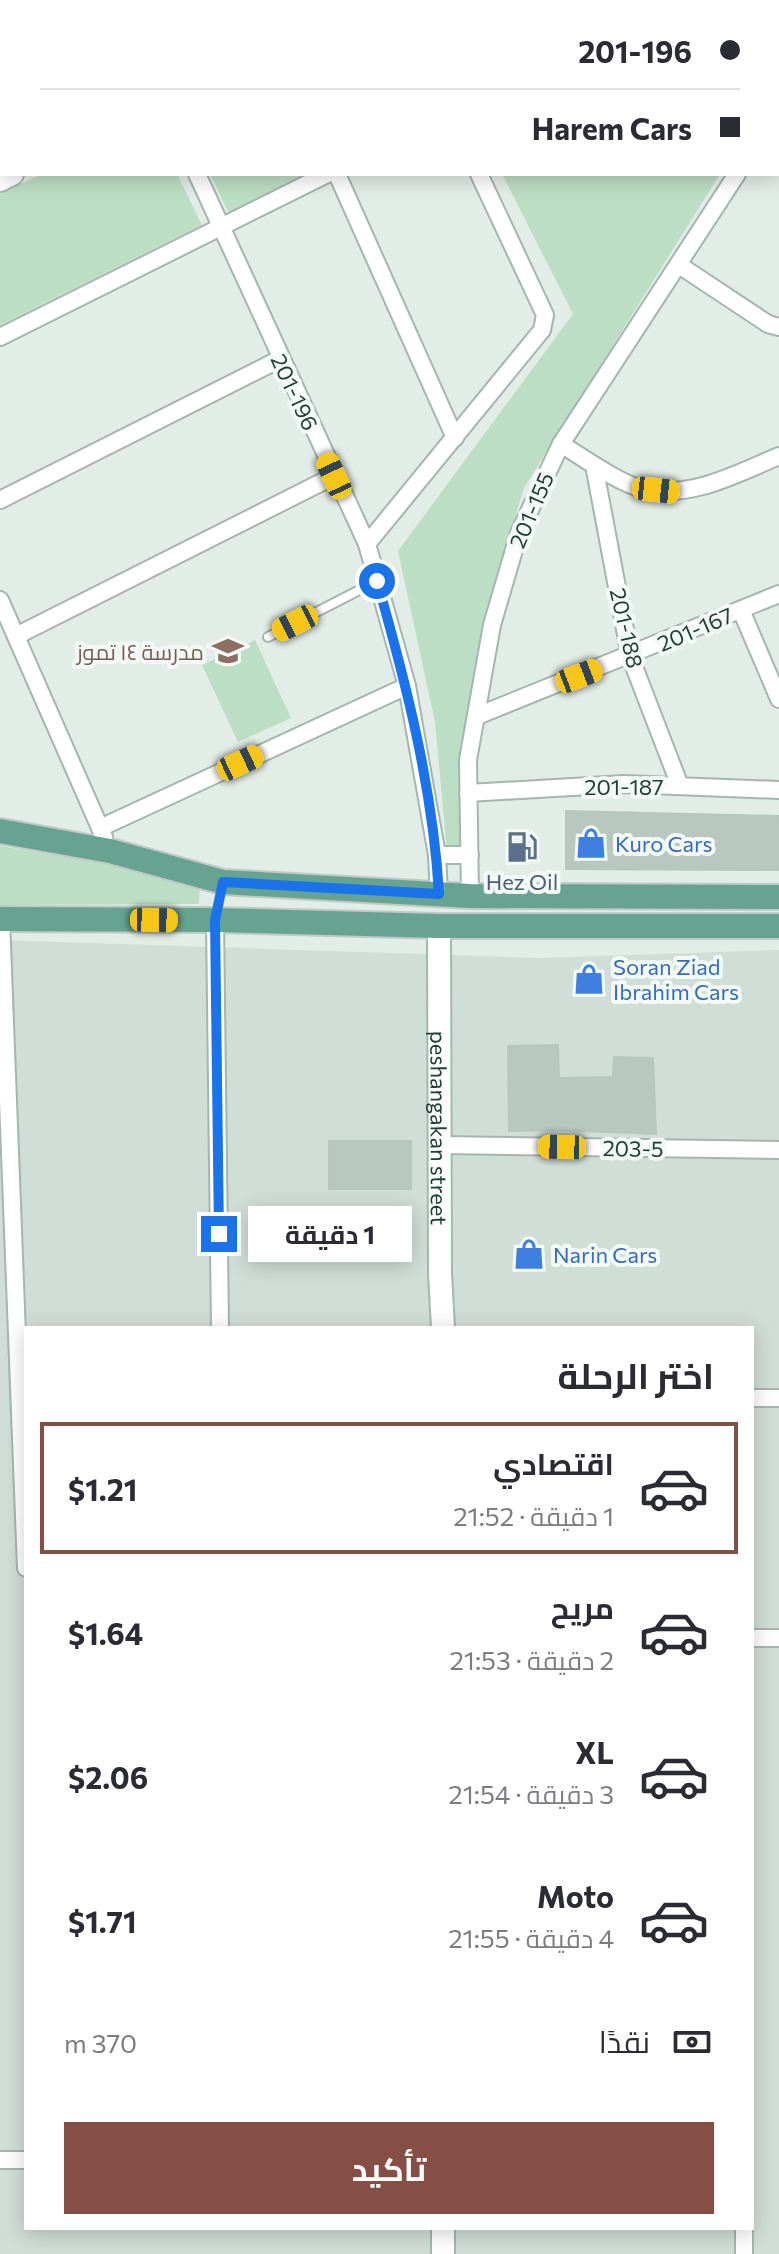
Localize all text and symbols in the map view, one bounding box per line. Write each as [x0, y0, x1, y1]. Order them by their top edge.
text: 201-196 [578, 32, 692, 69]
text: Harem Cars [532, 109, 692, 146]
street label: 201-196 [266, 349, 324, 435]
car [313, 449, 355, 503]
street label: 201-155 [503, 468, 559, 552]
car [631, 476, 681, 504]
route start [359, 563, 395, 599]
street label: 201-188 [605, 585, 649, 671]
car [268, 601, 322, 645]
street label: 201-167 [653, 601, 737, 657]
school or university icon: مدرسة ١٤ تموز [211, 634, 245, 668]
place label: مدرسة ١٤ تموز [75, 638, 204, 665]
car [552, 656, 606, 696]
car [213, 742, 267, 784]
street label: 201-187 [584, 773, 664, 800]
shop icon: Kuro Cars [574, 826, 608, 860]
fuel station icon: Hez Oil [505, 830, 539, 864]
place label: Kuro Cars [615, 830, 713, 857]
place label: Hez Oil [486, 868, 558, 895]
car [130, 908, 178, 932]
place label: Soran Ziad Ibrahim Cars [613, 953, 739, 1005]
shop icon: Soran Ziad Ibrahim Cars [572, 962, 606, 996]
street label: peshangakan street [426, 1031, 453, 1225]
street label: 203-5 [602, 1134, 664, 1162]
car [538, 1135, 586, 1159]
callout: 1 دقيقة [247, 1206, 411, 1262]
route end [201, 1216, 237, 1252]
text: 1 دقيقة [285, 1218, 375, 1249]
shop icon: Narin Cars [512, 1237, 546, 1271]
place label: Narin Cars [553, 1241, 657, 1268]
text: اختر الرحلة [558, 1352, 714, 1396]
text: اقتصادي [493, 1444, 614, 1481]
icon: car [638, 1452, 710, 1524]
text: $1.21 [68, 1470, 137, 1507]
text: 1 دقيقة · 21:52 [453, 1500, 614, 1531]
text: مريح [551, 1588, 614, 1625]
icon: car [638, 1596, 710, 1668]
text: $1.64 [68, 1614, 143, 1651]
text: 2 دقيقة · 21:53 [449, 1644, 614, 1675]
text: XL [575, 1733, 614, 1770]
icon: car [638, 1740, 710, 1812]
text: $2.06 [68, 1758, 148, 1795]
text: 3 دقيقة · 21:54 [448, 1778, 614, 1809]
text: Moto [537, 1877, 614, 1914]
icon: car [638, 1884, 710, 1956]
text: $1.71 [68, 1902, 137, 1939]
text: 4 دقيقة · 21:55 [448, 1922, 614, 1953]
icon: cash [670, 2020, 714, 2064]
text: نقدًا [599, 2022, 650, 2059]
text: 370 m [64, 2027, 137, 2058]
button: تأكيد [64, 2122, 714, 2214]

